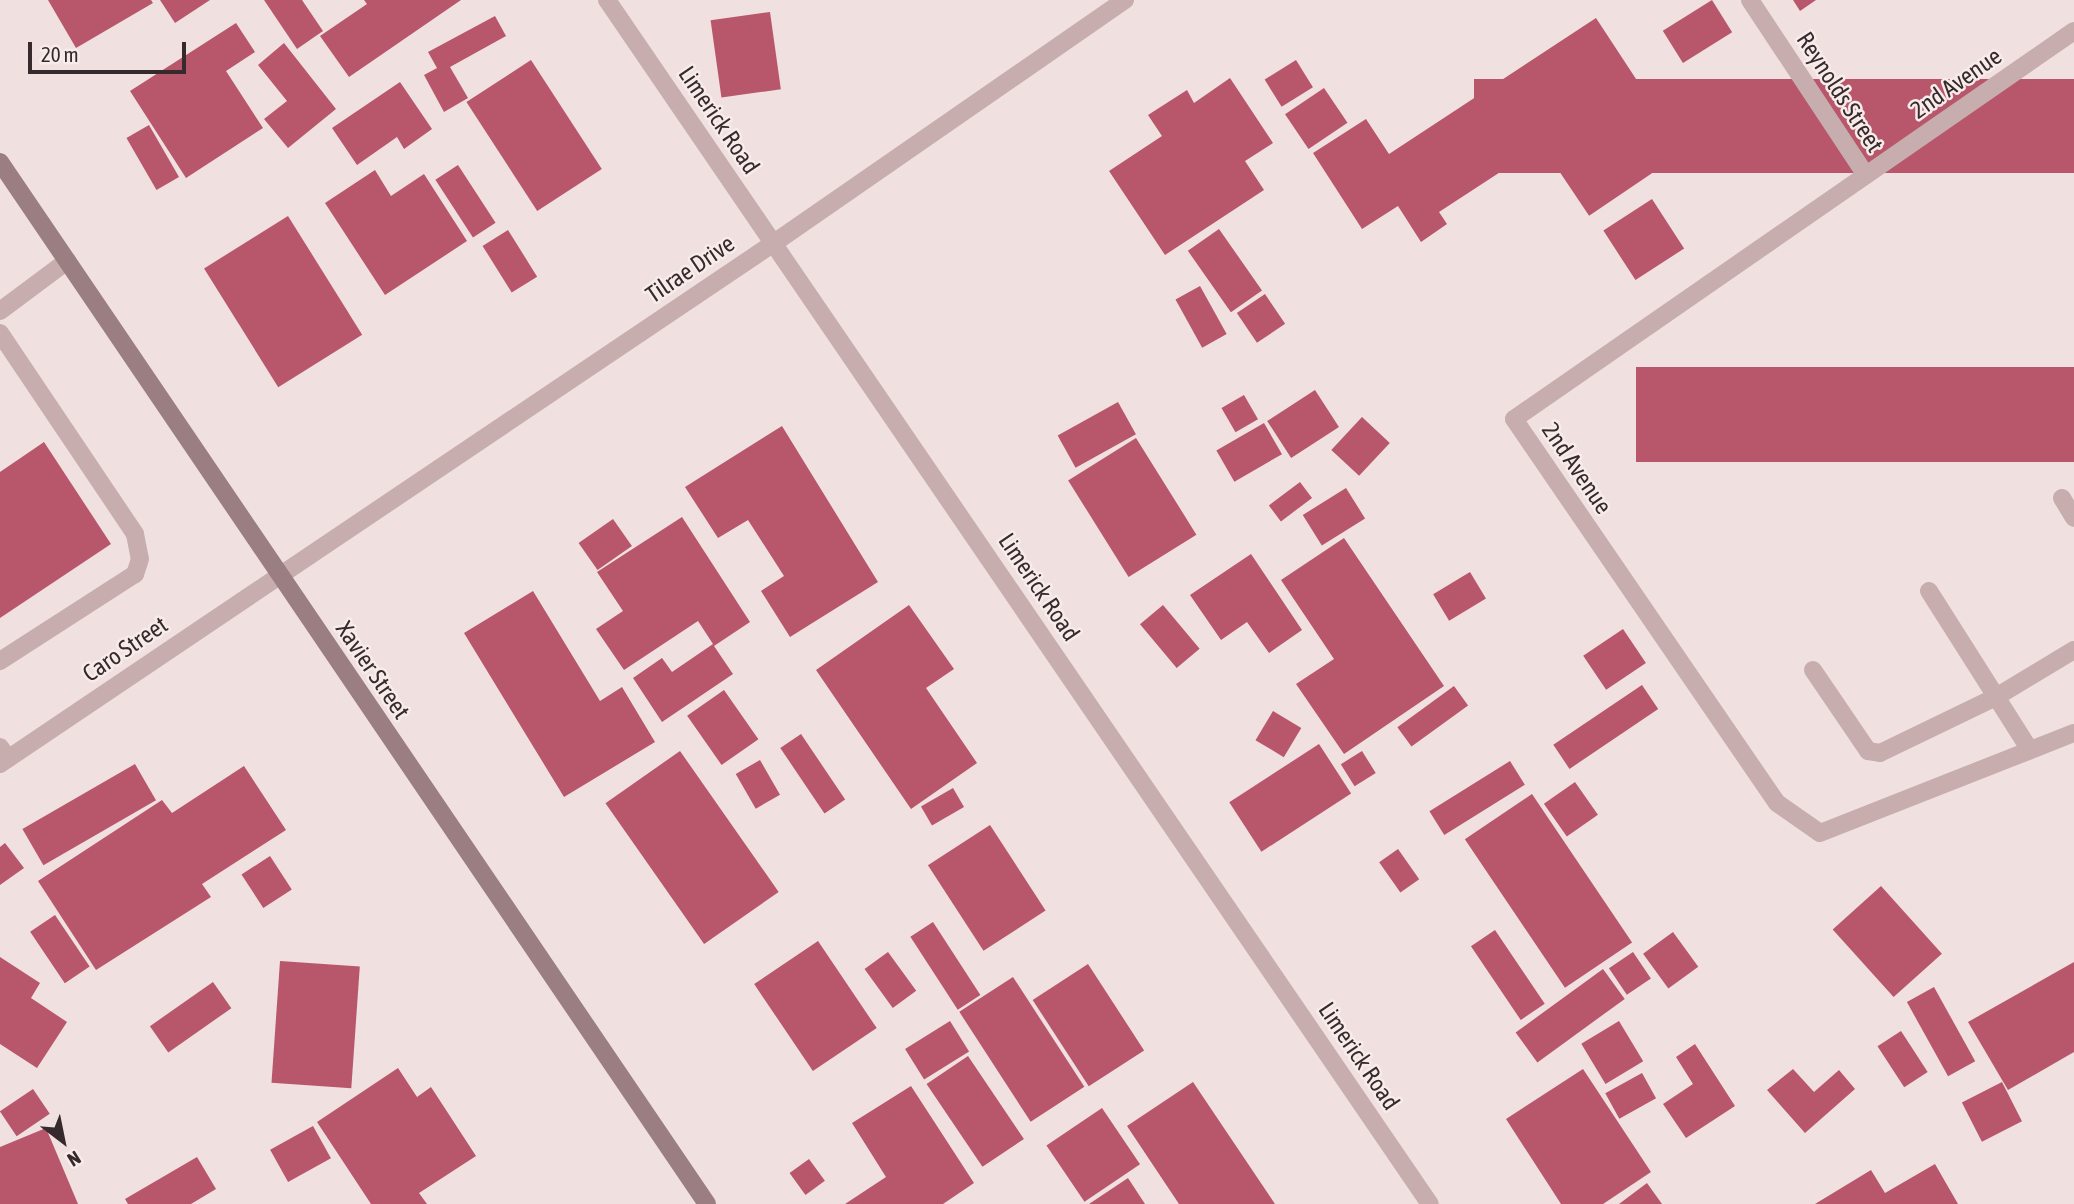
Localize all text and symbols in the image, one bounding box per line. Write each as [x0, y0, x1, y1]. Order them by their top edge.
street label: Reynolds Street [1791, 27, 1889, 157]
scale bar [32, 28, 189, 72]
street label: 2nd Avenue [1905, 41, 2007, 125]
text: 20 m [41, 42, 79, 66]
street label: Limerick Road [672, 60, 766, 180]
street label: Tilrae Drive [640, 229, 740, 309]
street label: 2nd Avenue [1536, 417, 1618, 519]
street label: Limerick Road [992, 527, 1086, 647]
street label: Caro Street [77, 610, 173, 688]
street label: Xavier Street [330, 616, 416, 724]
street label: Limerick Road [1312, 996, 1406, 1116]
north arrow [28, 1106, 98, 1176]
text: N [64, 1147, 85, 1171]

